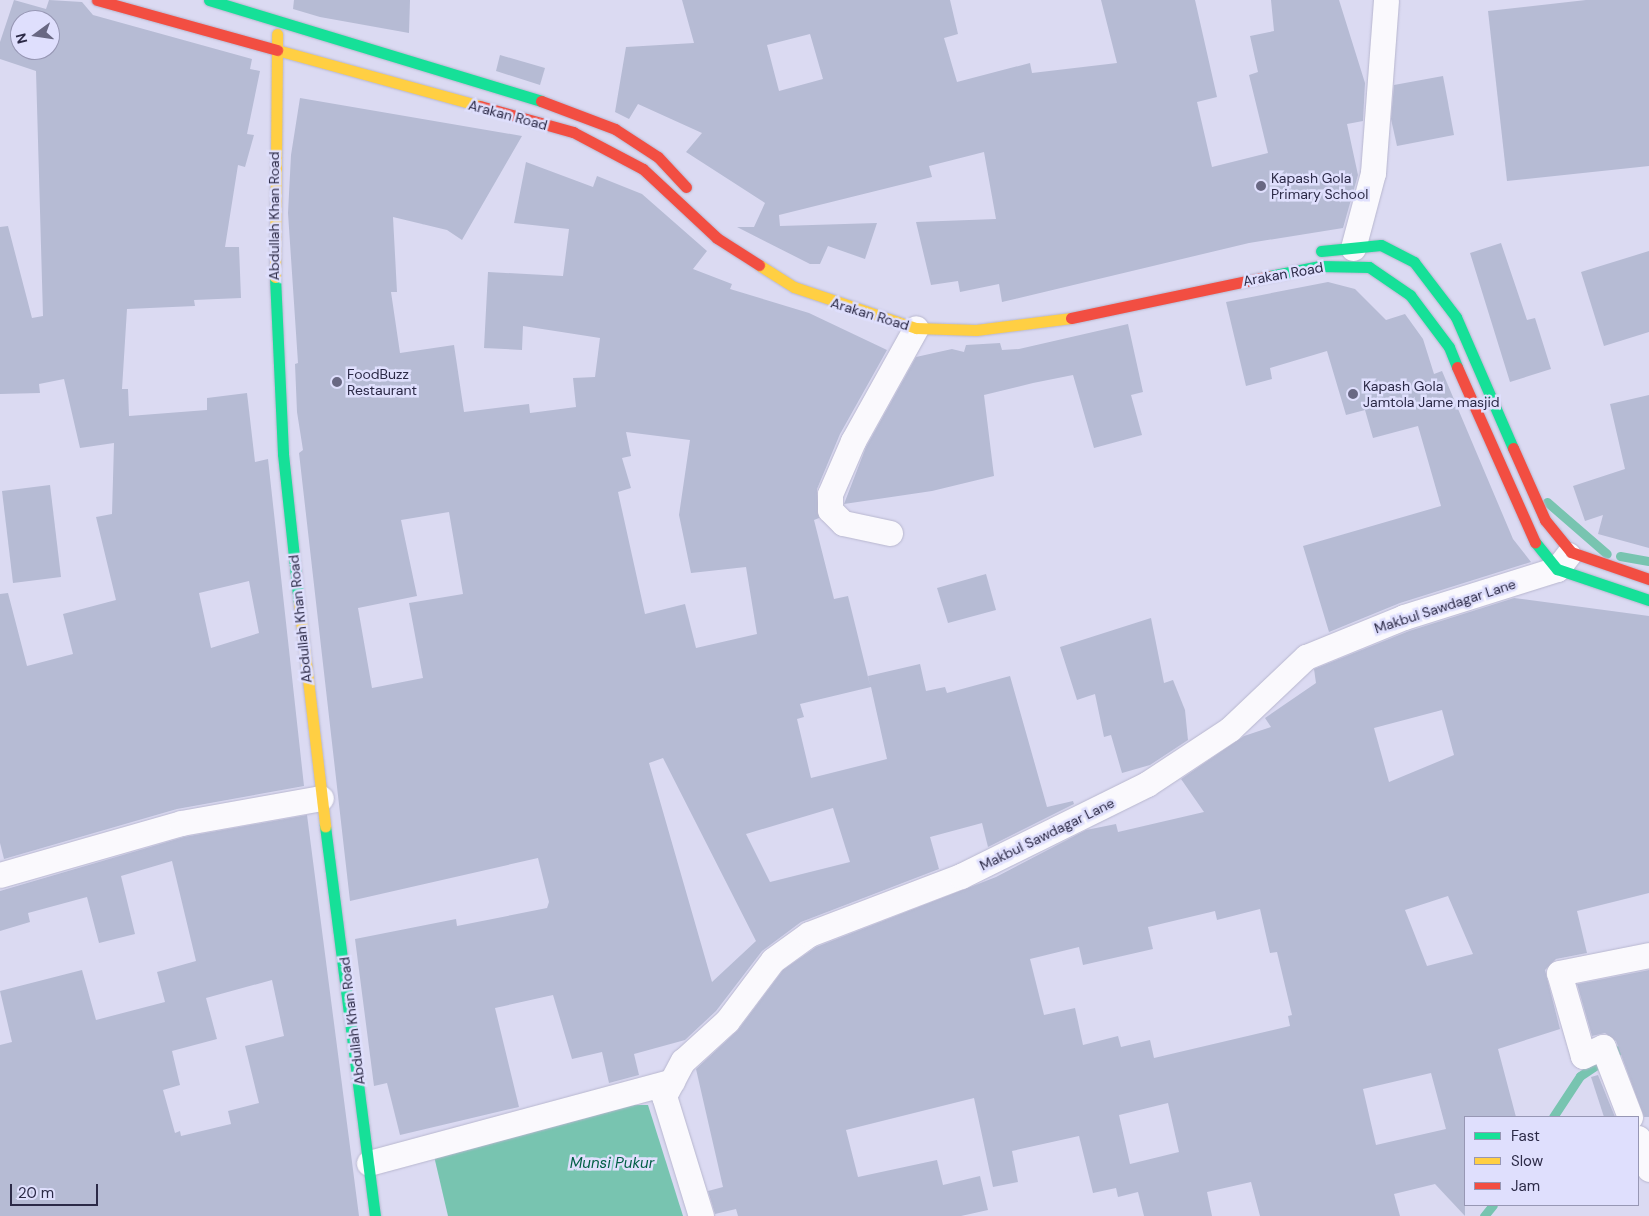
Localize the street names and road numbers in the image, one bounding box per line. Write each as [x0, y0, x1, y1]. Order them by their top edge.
street label: Arakan Road [467, 96, 549, 134]
street label: Abdullah Khan Road [266, 152, 282, 280]
street label: Arakan Road [1242, 259, 1324, 289]
street label: Arakan Road [829, 294, 911, 334]
street label: Abdullah Khan Road [285, 554, 315, 684]
street label: Makbul Sawdagar Lane [1372, 575, 1518, 637]
street label: Makbul Sawdagar Lane [977, 794, 1117, 874]
street label: Abdullah Khan Road [336, 956, 368, 1086]

